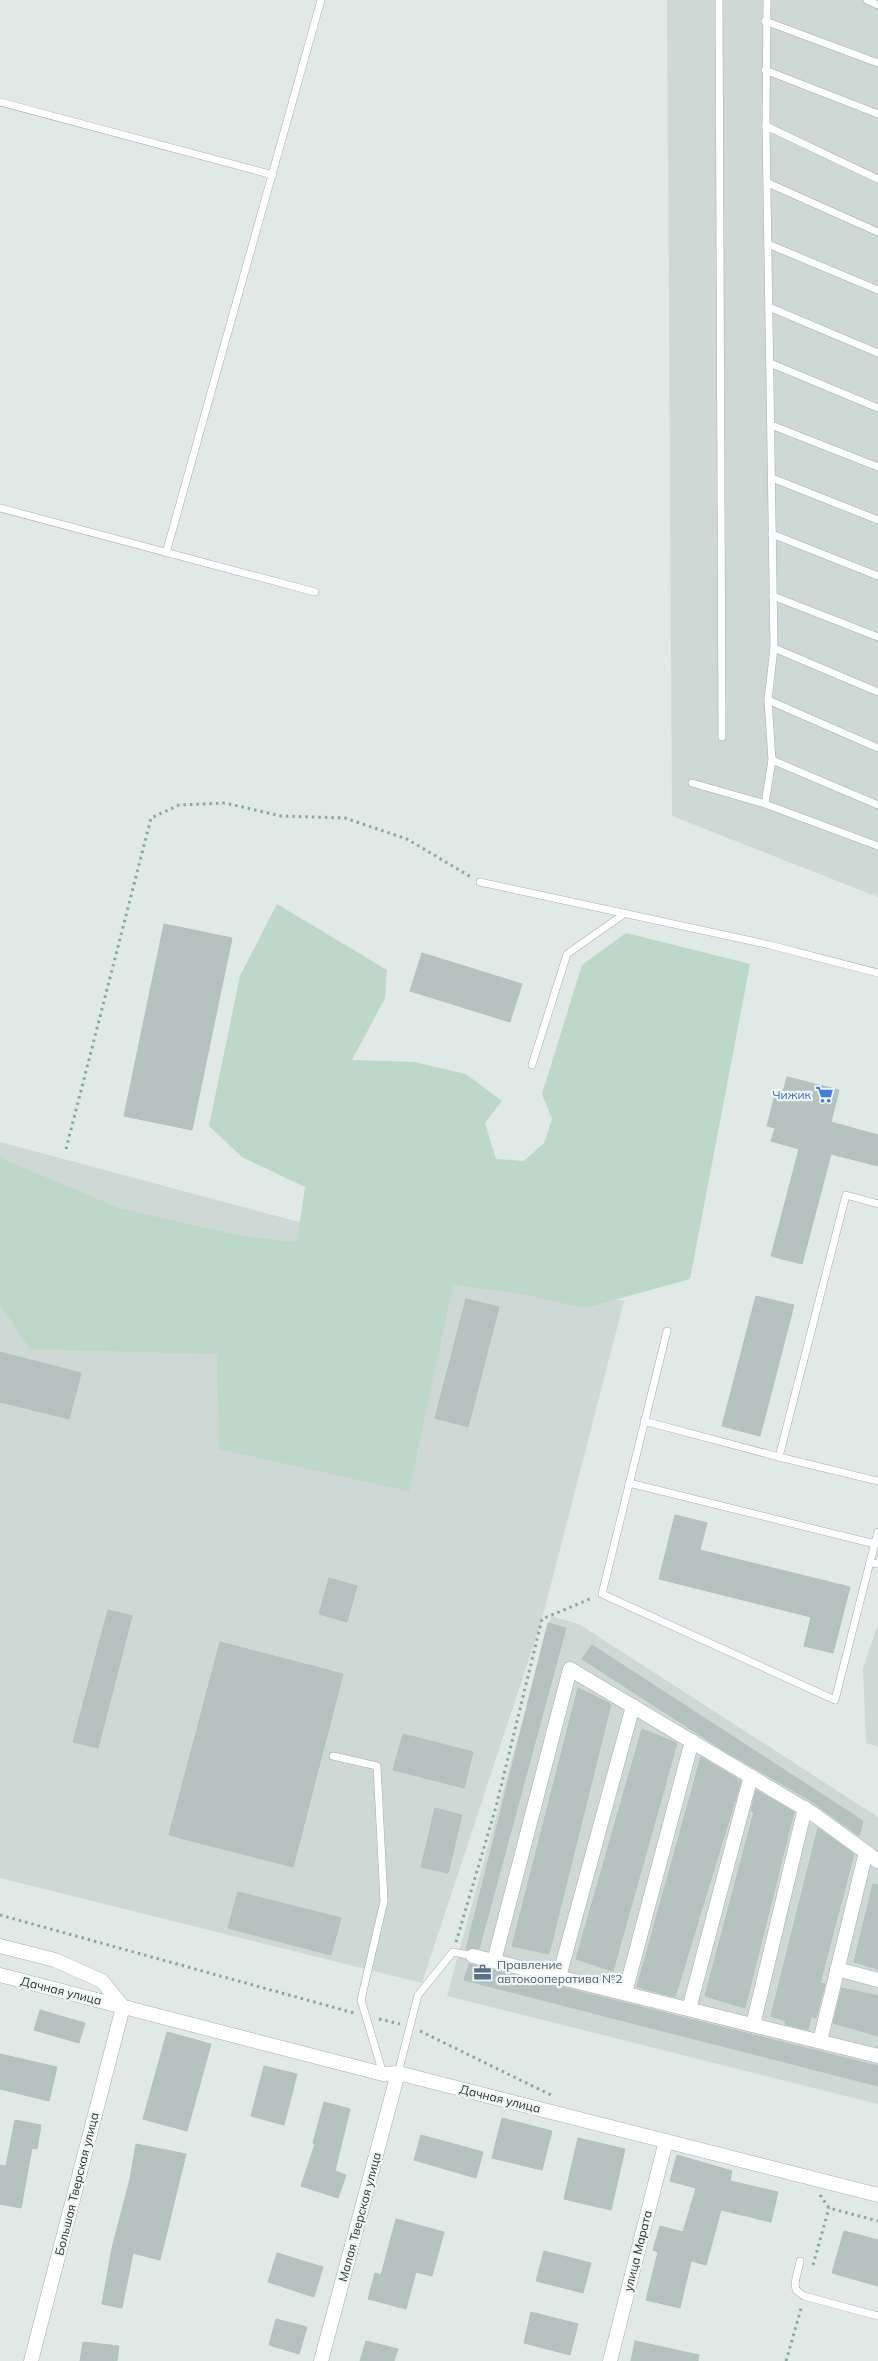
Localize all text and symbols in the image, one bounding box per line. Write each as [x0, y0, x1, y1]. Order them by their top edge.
supermarket icon: Чижик [815, 1085, 835, 1105]
place label: Чижик [772, 1087, 812, 1102]
place label: Правление автокооператива №2 [497, 1957, 622, 1986]
office icon: Правление автокооператива №2 [473, 1962, 493, 1982]
street label: Дачная улица [19, 1973, 103, 2008]
street label: Дачная улица [458, 2081, 542, 2116]
street label: Большая Тверская улица [51, 2111, 102, 2257]
street label: Малая Тверская улица [335, 2151, 384, 2283]
street label: улица Марата [620, 2209, 655, 2293]

